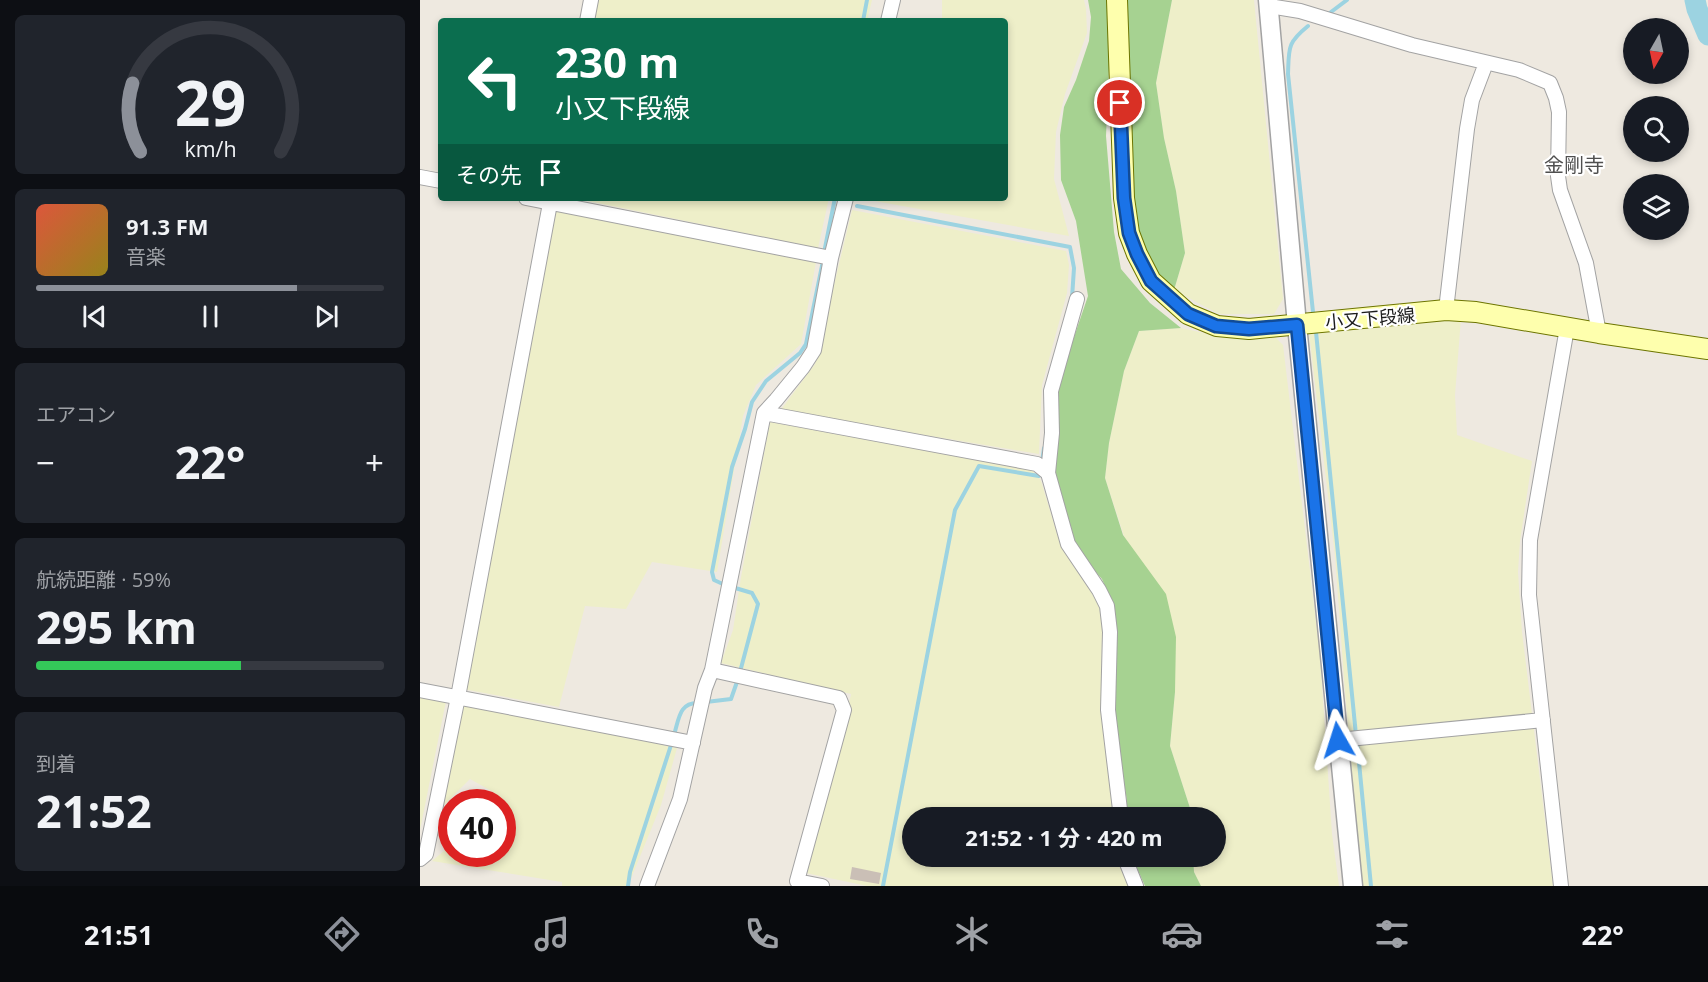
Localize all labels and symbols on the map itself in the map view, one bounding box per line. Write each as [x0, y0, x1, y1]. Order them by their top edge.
north arrow [1623, 18, 1689, 84]
pin [1094, 77, 1145, 128]
district label: 金剛寺 [1544, 151, 1604, 178]
street label: 小又下段線 [1324, 302, 1416, 334]
position arrow [1306, 708, 1370, 772]
speed limit sign: 40 [438, 789, 516, 867]

